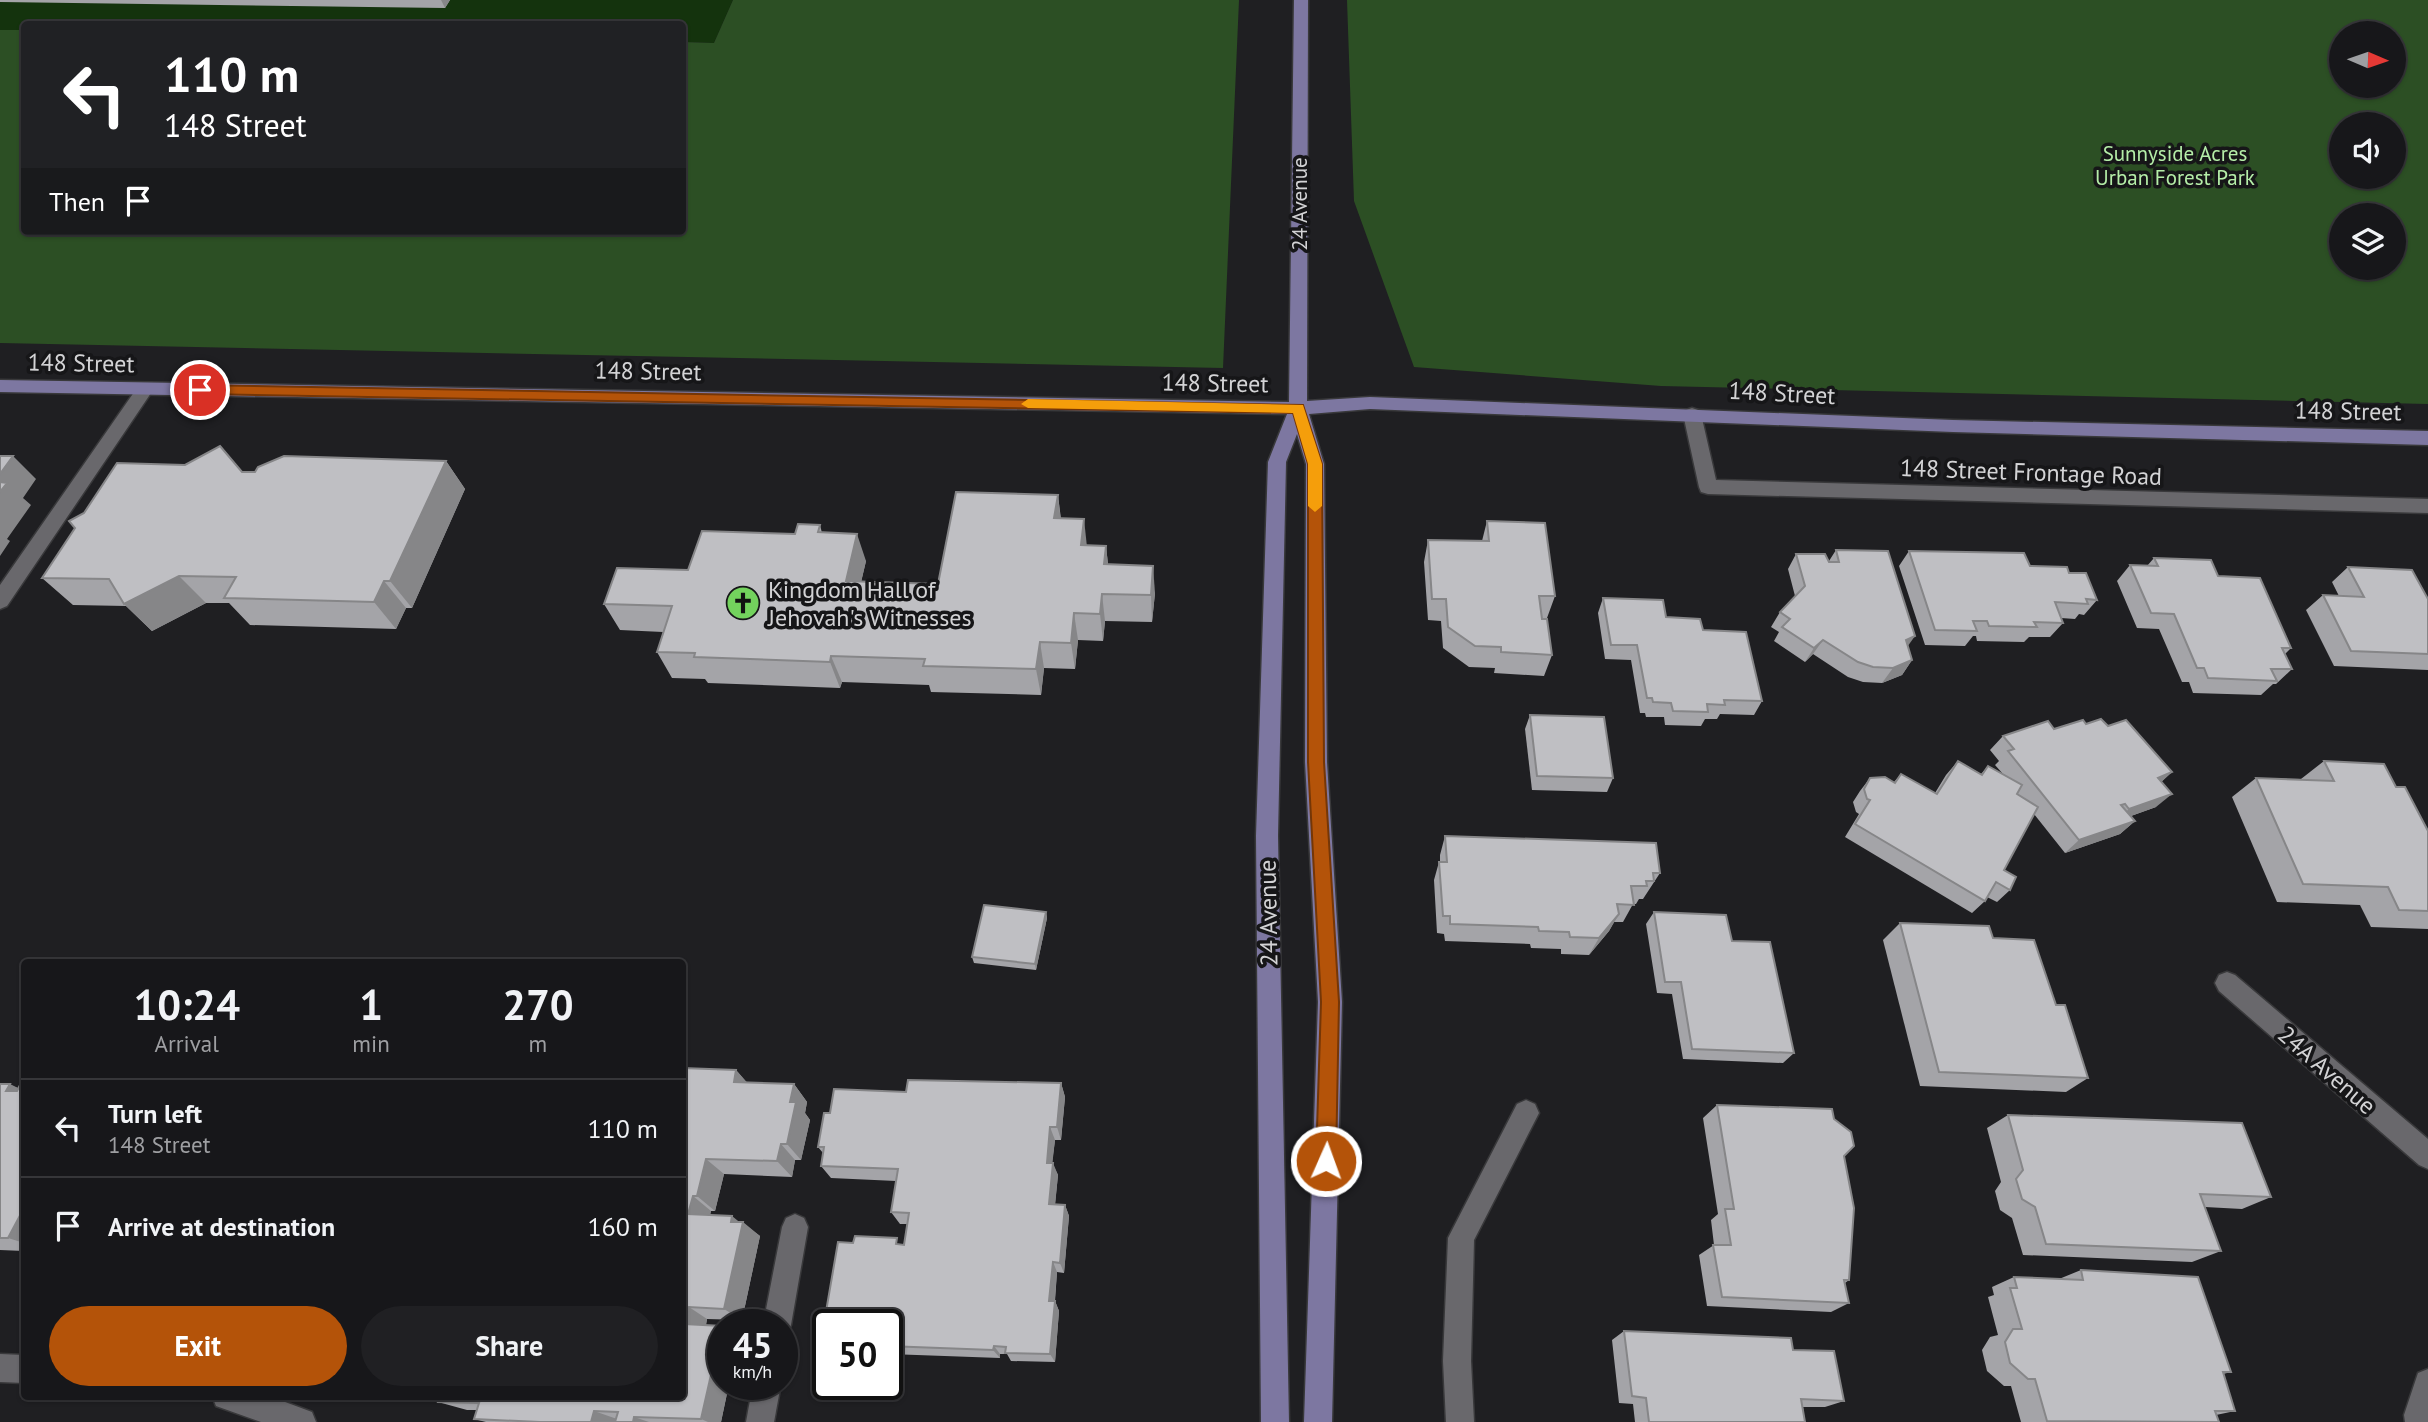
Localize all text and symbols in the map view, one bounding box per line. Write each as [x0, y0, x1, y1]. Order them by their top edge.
north arrow [2329, 21, 2406, 98]
map controls [2329, 21, 2406, 280]
text: 110 m [164, 42, 299, 106]
icon: left [49, 49, 140, 140]
text: 148 Street [164, 104, 307, 146]
button: sound [2329, 112, 2406, 189]
park label: Sunnyside Acres Urban Forest Park [2095, 140, 2255, 191]
street label: 24 Avenue [1286, 157, 1313, 251]
icon: arrive [119, 182, 157, 220]
text: Then [49, 185, 105, 218]
button: layers [2329, 203, 2406, 280]
street label: 148 Street [27, 347, 135, 379]
street label: 148 Street [594, 355, 702, 387]
pin [170, 360, 230, 420]
street label: 148 Street [1161, 367, 1269, 399]
icon: arrive [181, 371, 219, 409]
street label: 148 Street [1728, 375, 1836, 411]
street label: 148 Street [2294, 395, 2402, 427]
street label: 148 Street Frontage Road [1899, 452, 2163, 492]
place label: Kingdom Hall of Jehovah's Witnesses [767, 574, 972, 633]
church icon: Kingdom Hall of Jehovah's Witnesses [724, 584, 762, 622]
street label: 24 Avenue [1252, 859, 1284, 967]
text: 10:24 [133, 977, 240, 1032]
text: 1 [359, 977, 383, 1032]
text: 270 [502, 977, 574, 1032]
street label: 24A Avenue [2272, 1019, 2382, 1121]
text: Arrival [154, 1029, 219, 1058]
text: min [352, 1029, 390, 1058]
text: m [529, 1029, 547, 1058]
text: Turn left [108, 1097, 202, 1130]
icon: left [49, 1109, 87, 1147]
text: 110 m [587, 1112, 658, 1145]
position arrow [1289, 1124, 1363, 1198]
text: 148 Street [108, 1130, 211, 1159]
icon: arrive [49, 1207, 87, 1245]
text: Arrive at destination [108, 1210, 335, 1243]
text: 160 m [587, 1210, 658, 1243]
button: Exit [49, 1306, 347, 1386]
button: Share [361, 1306, 658, 1386]
speed limit sign: 50 [812, 1309, 903, 1400]
text: 45 [733, 1322, 772, 1368]
text: km/h [733, 1360, 772, 1383]

